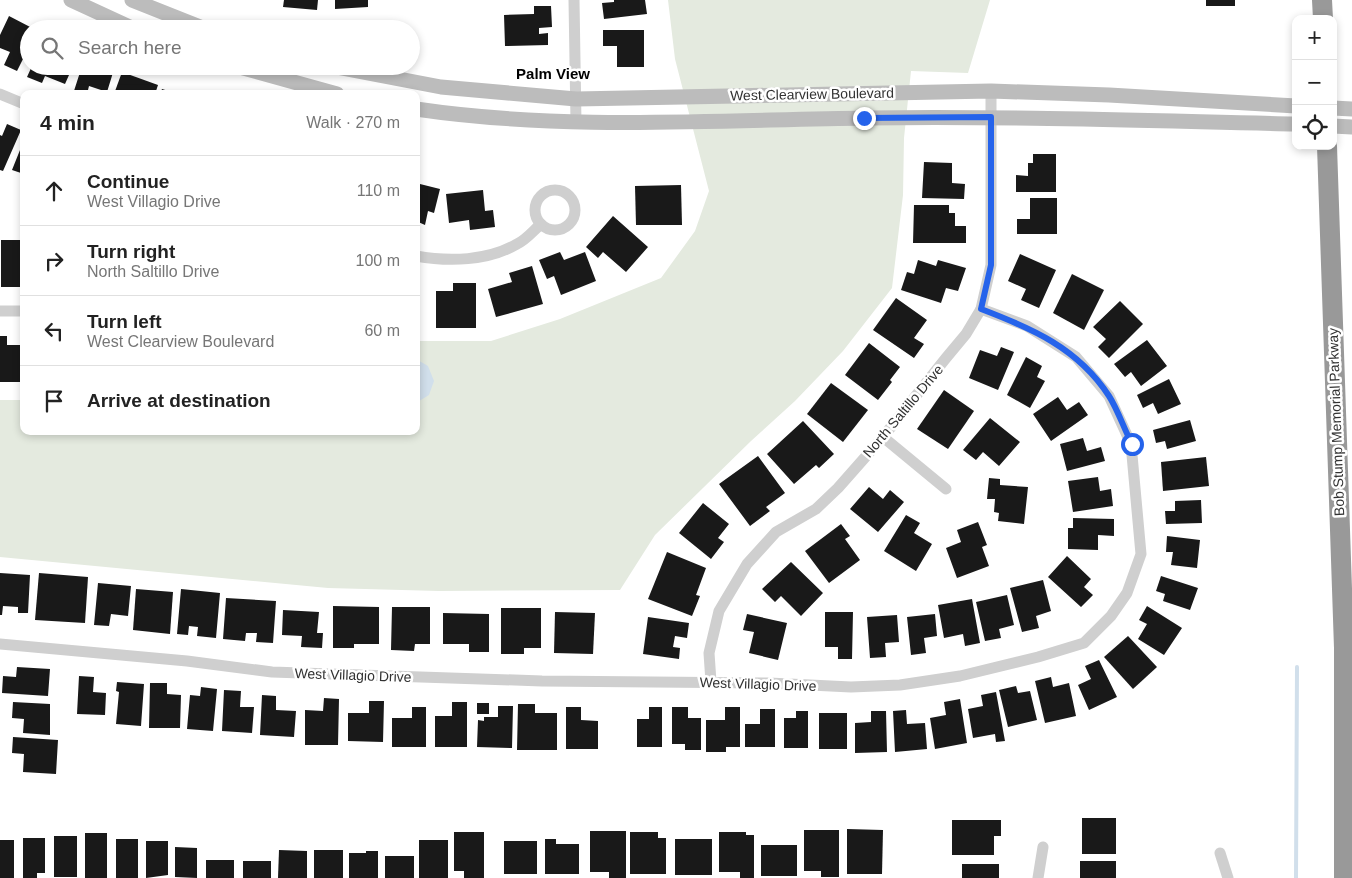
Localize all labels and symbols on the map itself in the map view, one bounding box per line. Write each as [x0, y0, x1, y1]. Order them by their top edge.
district label: Palm View [516, 65, 590, 82]
street label: West Clearview Boulevard [730, 85, 894, 103]
route end [853, 107, 876, 130]
street label: Bob Stump Memorial Parkway [1325, 328, 1347, 516]
street label: North Saltillo Drive [860, 361, 947, 461]
route start [1121, 433, 1144, 456]
street label: West Villagio Drive [294, 665, 412, 685]
street label: West Villagio Drive [699, 674, 817, 694]

